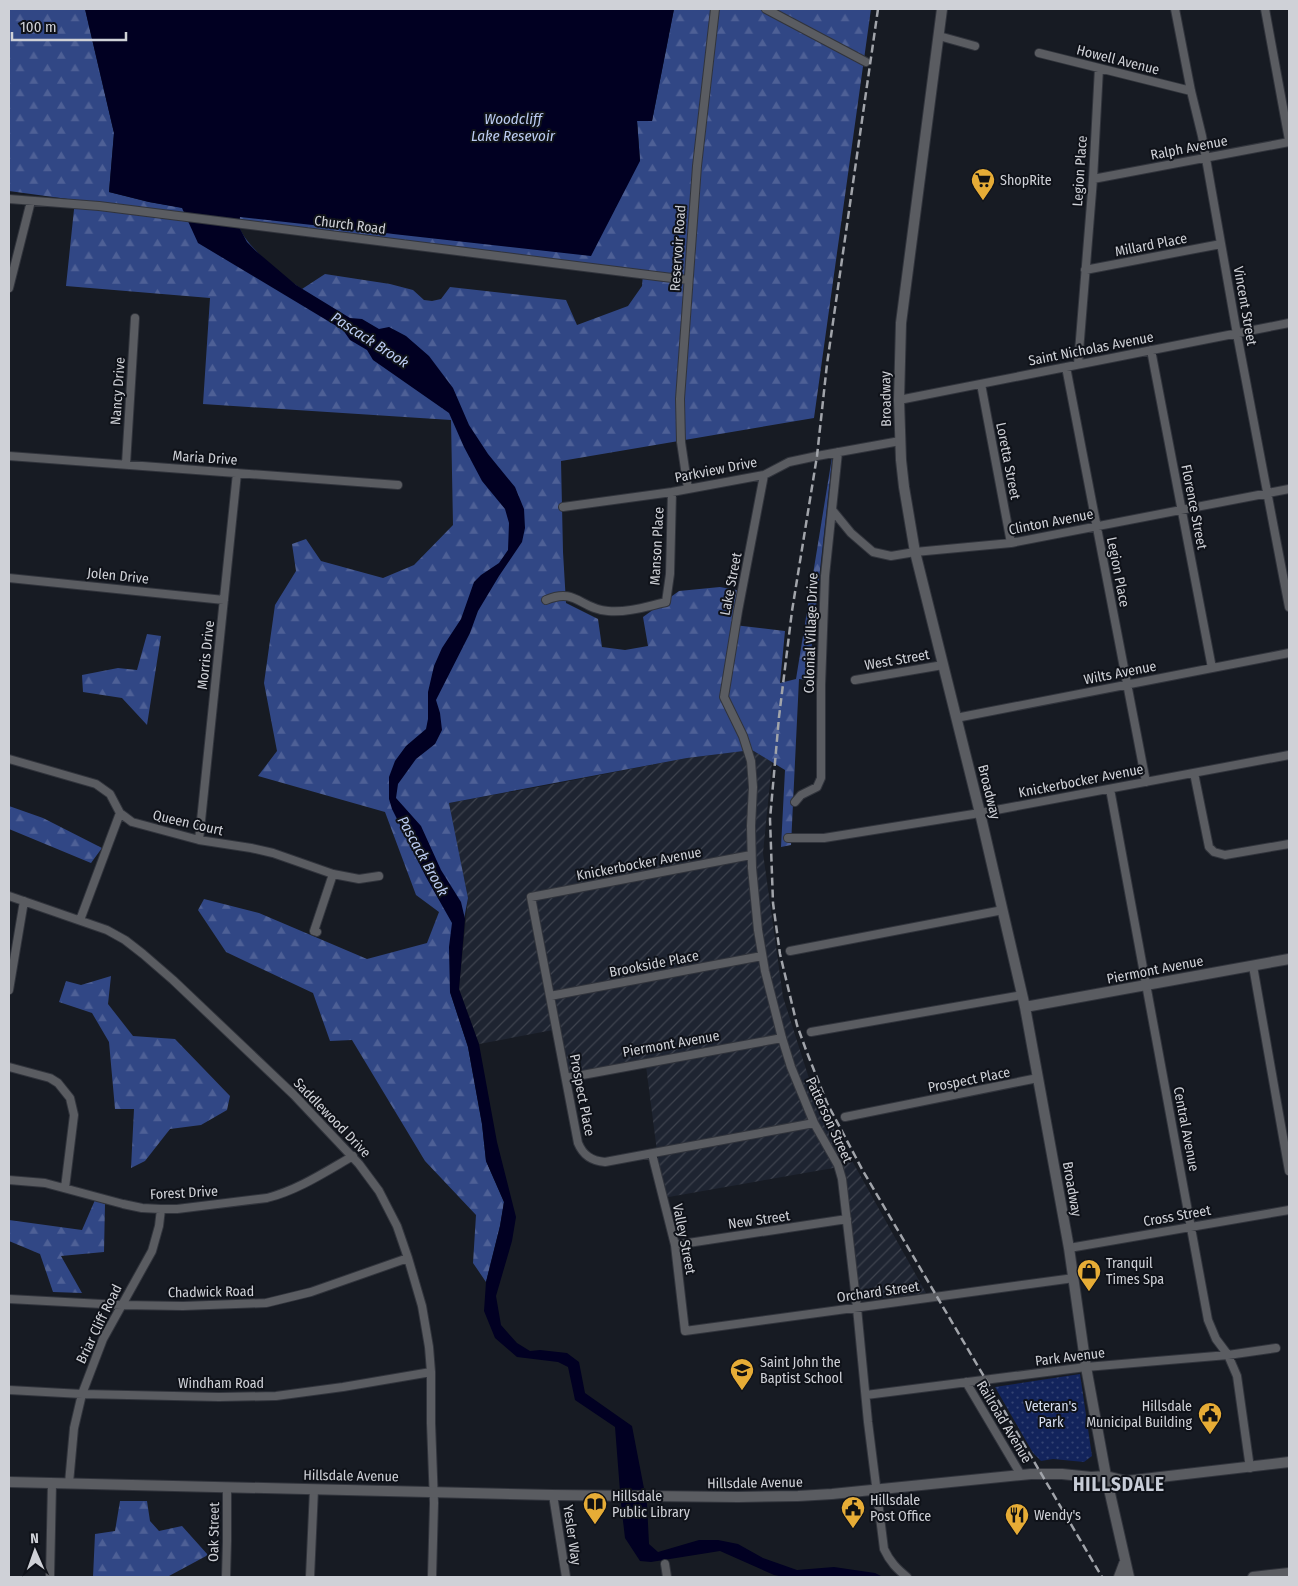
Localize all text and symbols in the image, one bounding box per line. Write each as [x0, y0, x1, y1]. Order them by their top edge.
scale bar [12, 10, 126, 42]
text: 100 m [20, 18, 57, 36]
street label: Howell Avenue [1075, 42, 1161, 79]
water label: Woodcliff Lake Resevoir [471, 110, 556, 145]
street label: Ralph Avenue [1149, 132, 1229, 164]
street label: Legion Place [1069, 135, 1091, 207]
supermarket icon: ShopRite [970, 167, 996, 201]
place label: ShopRite [1000, 172, 1052, 189]
street label: Reservoir Road [667, 204, 689, 292]
street label: Church Road [313, 212, 387, 238]
street label: Millard Place [1113, 230, 1189, 260]
street label: Vincent Street [1230, 265, 1260, 347]
water label: Pascack Brook [328, 308, 413, 372]
street label: Saint Nicholas Avenue [1027, 329, 1155, 369]
street label: Nancy Drive [107, 356, 129, 425]
street label: Broadway [877, 370, 895, 427]
street label: Loretta Street [992, 421, 1024, 501]
street label: Maria Drive [172, 447, 238, 469]
street label: Parkview Drive [673, 454, 759, 486]
street label: Florence Street [1177, 463, 1211, 551]
street label: Clinton Avenue [1007, 505, 1095, 539]
street label: Manson Place [646, 506, 668, 586]
street label: Legion Place [1103, 535, 1133, 609]
street label: Lake Street [717, 551, 746, 617]
street label: Jolen Drive [86, 564, 150, 588]
street label: Colonial Village Drive [800, 572, 822, 694]
street label: Morris Drive [194, 619, 218, 690]
street label: West Street [863, 646, 931, 674]
street label: Wilts Avenue [1082, 658, 1158, 688]
street label: Knickerbocker Avenue [1017, 761, 1145, 801]
street label: Broadway [974, 763, 1004, 822]
street label: Queen Court [151, 807, 225, 839]
water label: Pascack Brook [394, 813, 453, 900]
street label: Knickerbocker Avenue [575, 844, 703, 884]
street label: Brookside Place [608, 947, 700, 981]
street label: Piermont Avenue [1105, 952, 1205, 988]
street label: Piermont Avenue [621, 1027, 721, 1061]
street label: Prospect Place [566, 1052, 598, 1138]
street label: Prospect Place [926, 1064, 1012, 1096]
street label: Saddlewood Drive [290, 1075, 374, 1161]
street label: Patterson Street [802, 1075, 856, 1166]
street label: Central Avenue [1169, 1085, 1203, 1173]
street label: Broadway [1059, 1160, 1085, 1219]
street label: Forest Drive [150, 1183, 218, 1203]
street label: Valley Street [669, 1202, 699, 1276]
street label: Cross Street [1142, 1202, 1213, 1230]
street label: New Street [727, 1207, 791, 1233]
place label: Tranquil Times Spa [1106, 1255, 1164, 1288]
shop icon: Tranquil Times Spa [1076, 1258, 1102, 1292]
street label: Orchard Street [836, 1278, 921, 1306]
street label: Briar Cliff Road [72, 1282, 126, 1366]
street label: Chadwick Road [168, 1283, 254, 1301]
street label: Park Avenue [1034, 1344, 1106, 1370]
place label: Saint John the Baptist School [760, 1354, 843, 1387]
school or university icon: Saint John the Baptist School [729, 1357, 755, 1391]
street label: Windham Road [178, 1375, 264, 1392]
street label: Railroad Avenue [973, 1378, 1035, 1466]
park label: Veteran's Park [1025, 1398, 1077, 1431]
place label: Hillsdale Municipal Building [1086, 1398, 1192, 1431]
public building icon: Hillsdale Municipal Building [1197, 1401, 1223, 1435]
street label: Hillsdale Avenue [303, 1467, 399, 1485]
district label: HILLSDALE [1073, 1473, 1165, 1496]
street label: Hillsdale Avenue [707, 1474, 803, 1492]
place label: Hillsdale Public Library [612, 1488, 691, 1521]
library icon: Hillsdale Public Library [582, 1491, 608, 1525]
place label: Hillsdale Post Office [870, 1492, 931, 1525]
public building icon: Hillsdale Post Office [840, 1495, 866, 1529]
street label: Oak Street [205, 1502, 223, 1562]
restaurant icon: Wendy's [1004, 1502, 1030, 1536]
street label: Yesler Way [559, 1504, 585, 1567]
place label: Wendy's [1034, 1507, 1081, 1524]
north arrow [10, 1526, 60, 1576]
text: N [30, 1530, 39, 1547]

